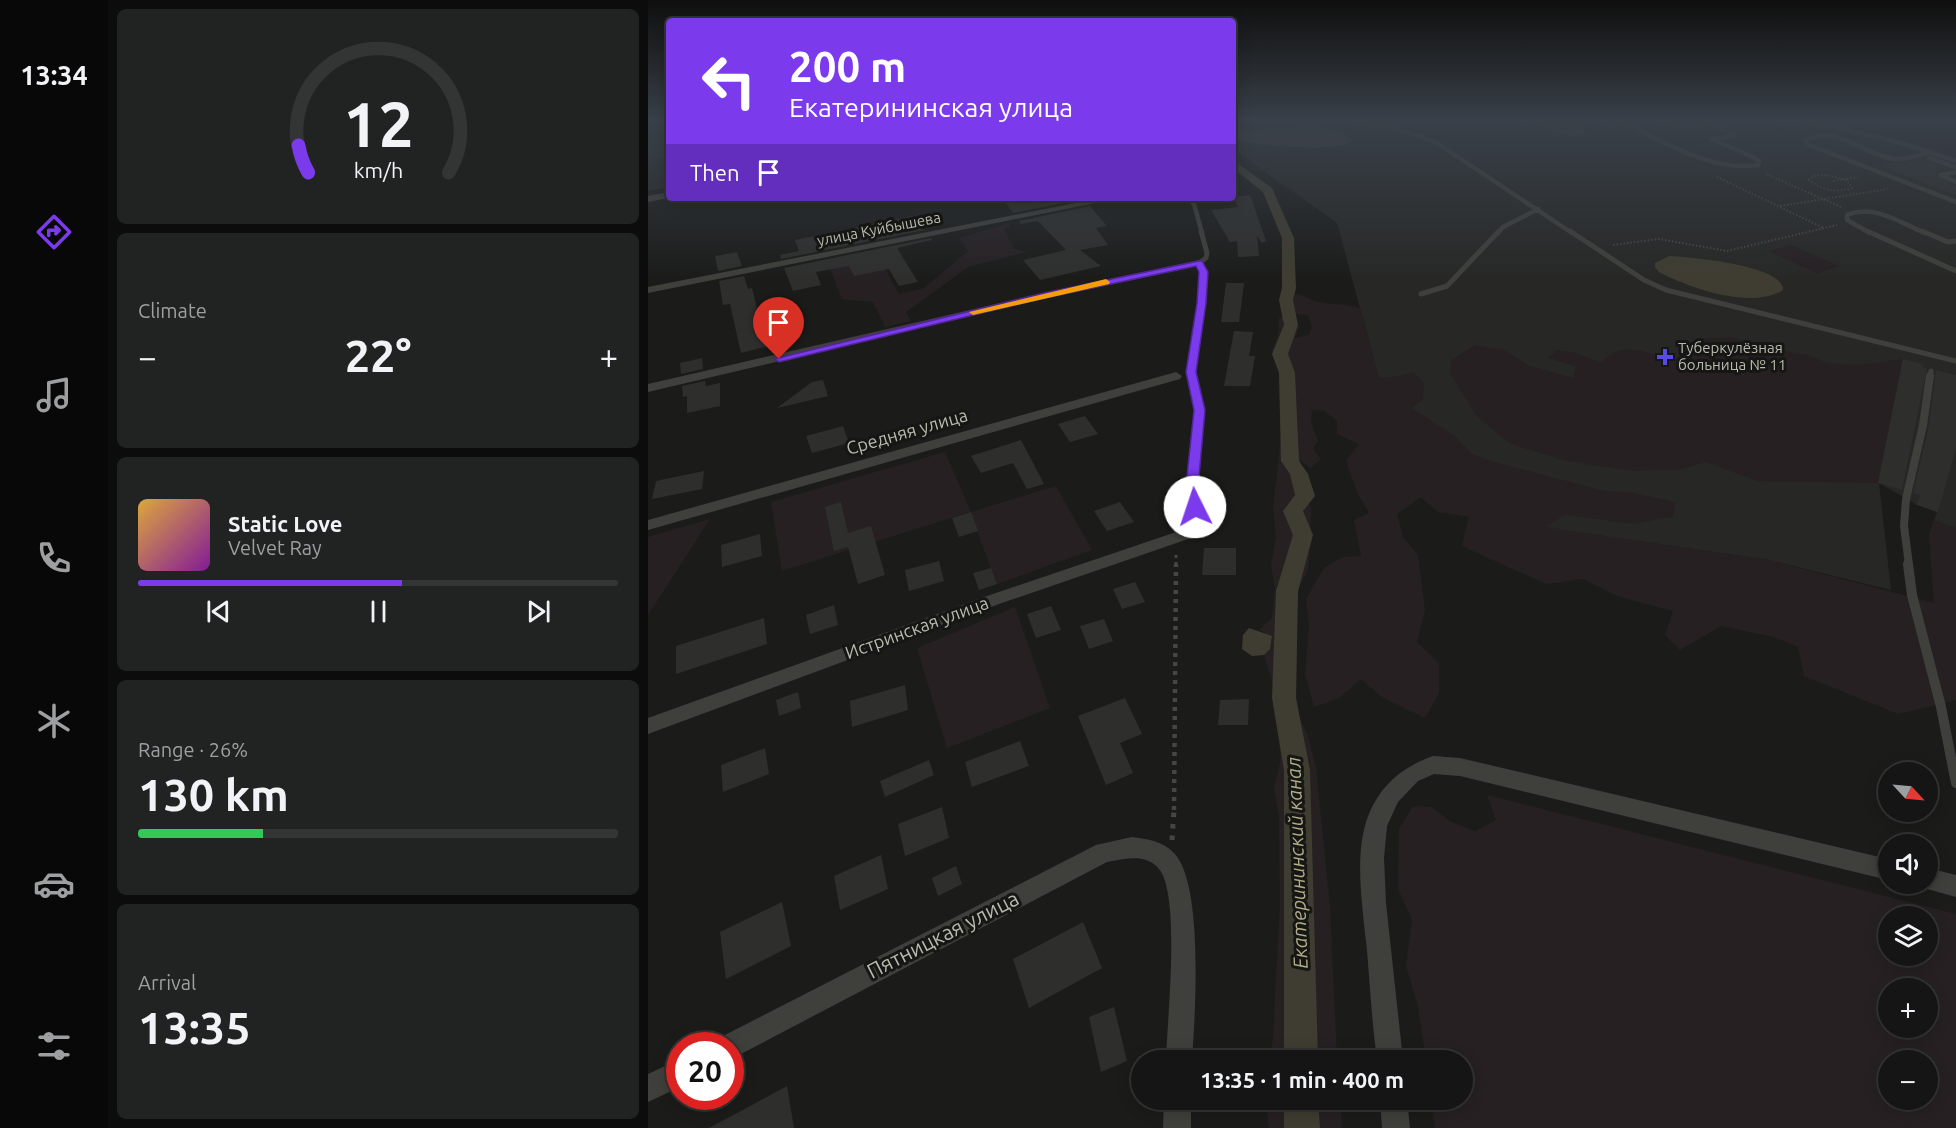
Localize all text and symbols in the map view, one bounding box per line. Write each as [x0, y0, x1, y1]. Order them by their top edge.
icon: left [690, 42, 768, 120]
text: 200 m [789, 43, 906, 90]
text: 13:34 [20, 60, 88, 90]
text: 12 [343, 90, 413, 160]
text: Екатерининская улица [789, 92, 1073, 122]
icon: arrive [752, 156, 785, 189]
text: km/h [353, 159, 403, 183]
text: Then [690, 160, 740, 185]
street label: улица Куйбышева [816, 208, 942, 249]
icon: directions [33, 211, 75, 253]
pin [753, 297, 804, 359]
text: Climate [138, 299, 207, 322]
icon: arrive [762, 306, 795, 339]
text: 22° [345, 330, 411, 381]
text: − [138, 338, 157, 375]
text: + [599, 338, 618, 375]
place label: Туберкулёзная больница № 11 [1678, 339, 1786, 373]
marker: Туберкулёзная больница № 11 [1656, 348, 1674, 366]
icon: music [33, 374, 75, 416]
street label: Средняя улица [844, 404, 970, 458]
position arrow [1163, 475, 1227, 539]
text: Static Love [228, 511, 343, 536]
text: Velvet Ray [228, 536, 322, 559]
icon: phone [33, 537, 75, 579]
street label: Истринская улица [842, 592, 991, 662]
icon: previous [202, 595, 235, 628]
icon: pause [362, 595, 395, 628]
icon: next [522, 595, 555, 628]
icon: climate [33, 700, 75, 742]
text: Range · 26% [138, 738, 248, 761]
water label: Екатерининский канал [1281, 757, 1312, 969]
north arrow [1878, 762, 1938, 822]
map controls [1878, 762, 1938, 1110]
text: 130 km [138, 769, 289, 820]
button: sound [1878, 834, 1938, 894]
icon: car [33, 863, 75, 905]
street label: Пятницкая улица [863, 885, 1022, 983]
button: layers [1878, 906, 1938, 966]
text: Arrival [138, 971, 196, 994]
button: + [1878, 978, 1938, 1038]
text: 13:35 [138, 1002, 251, 1053]
icon: filters [33, 1025, 75, 1067]
speed limit sign: 20 [666, 1032, 744, 1110]
button: − [1878, 1050, 1938, 1110]
text: 13:35 · 1 min · 400 m [1200, 1067, 1404, 1092]

